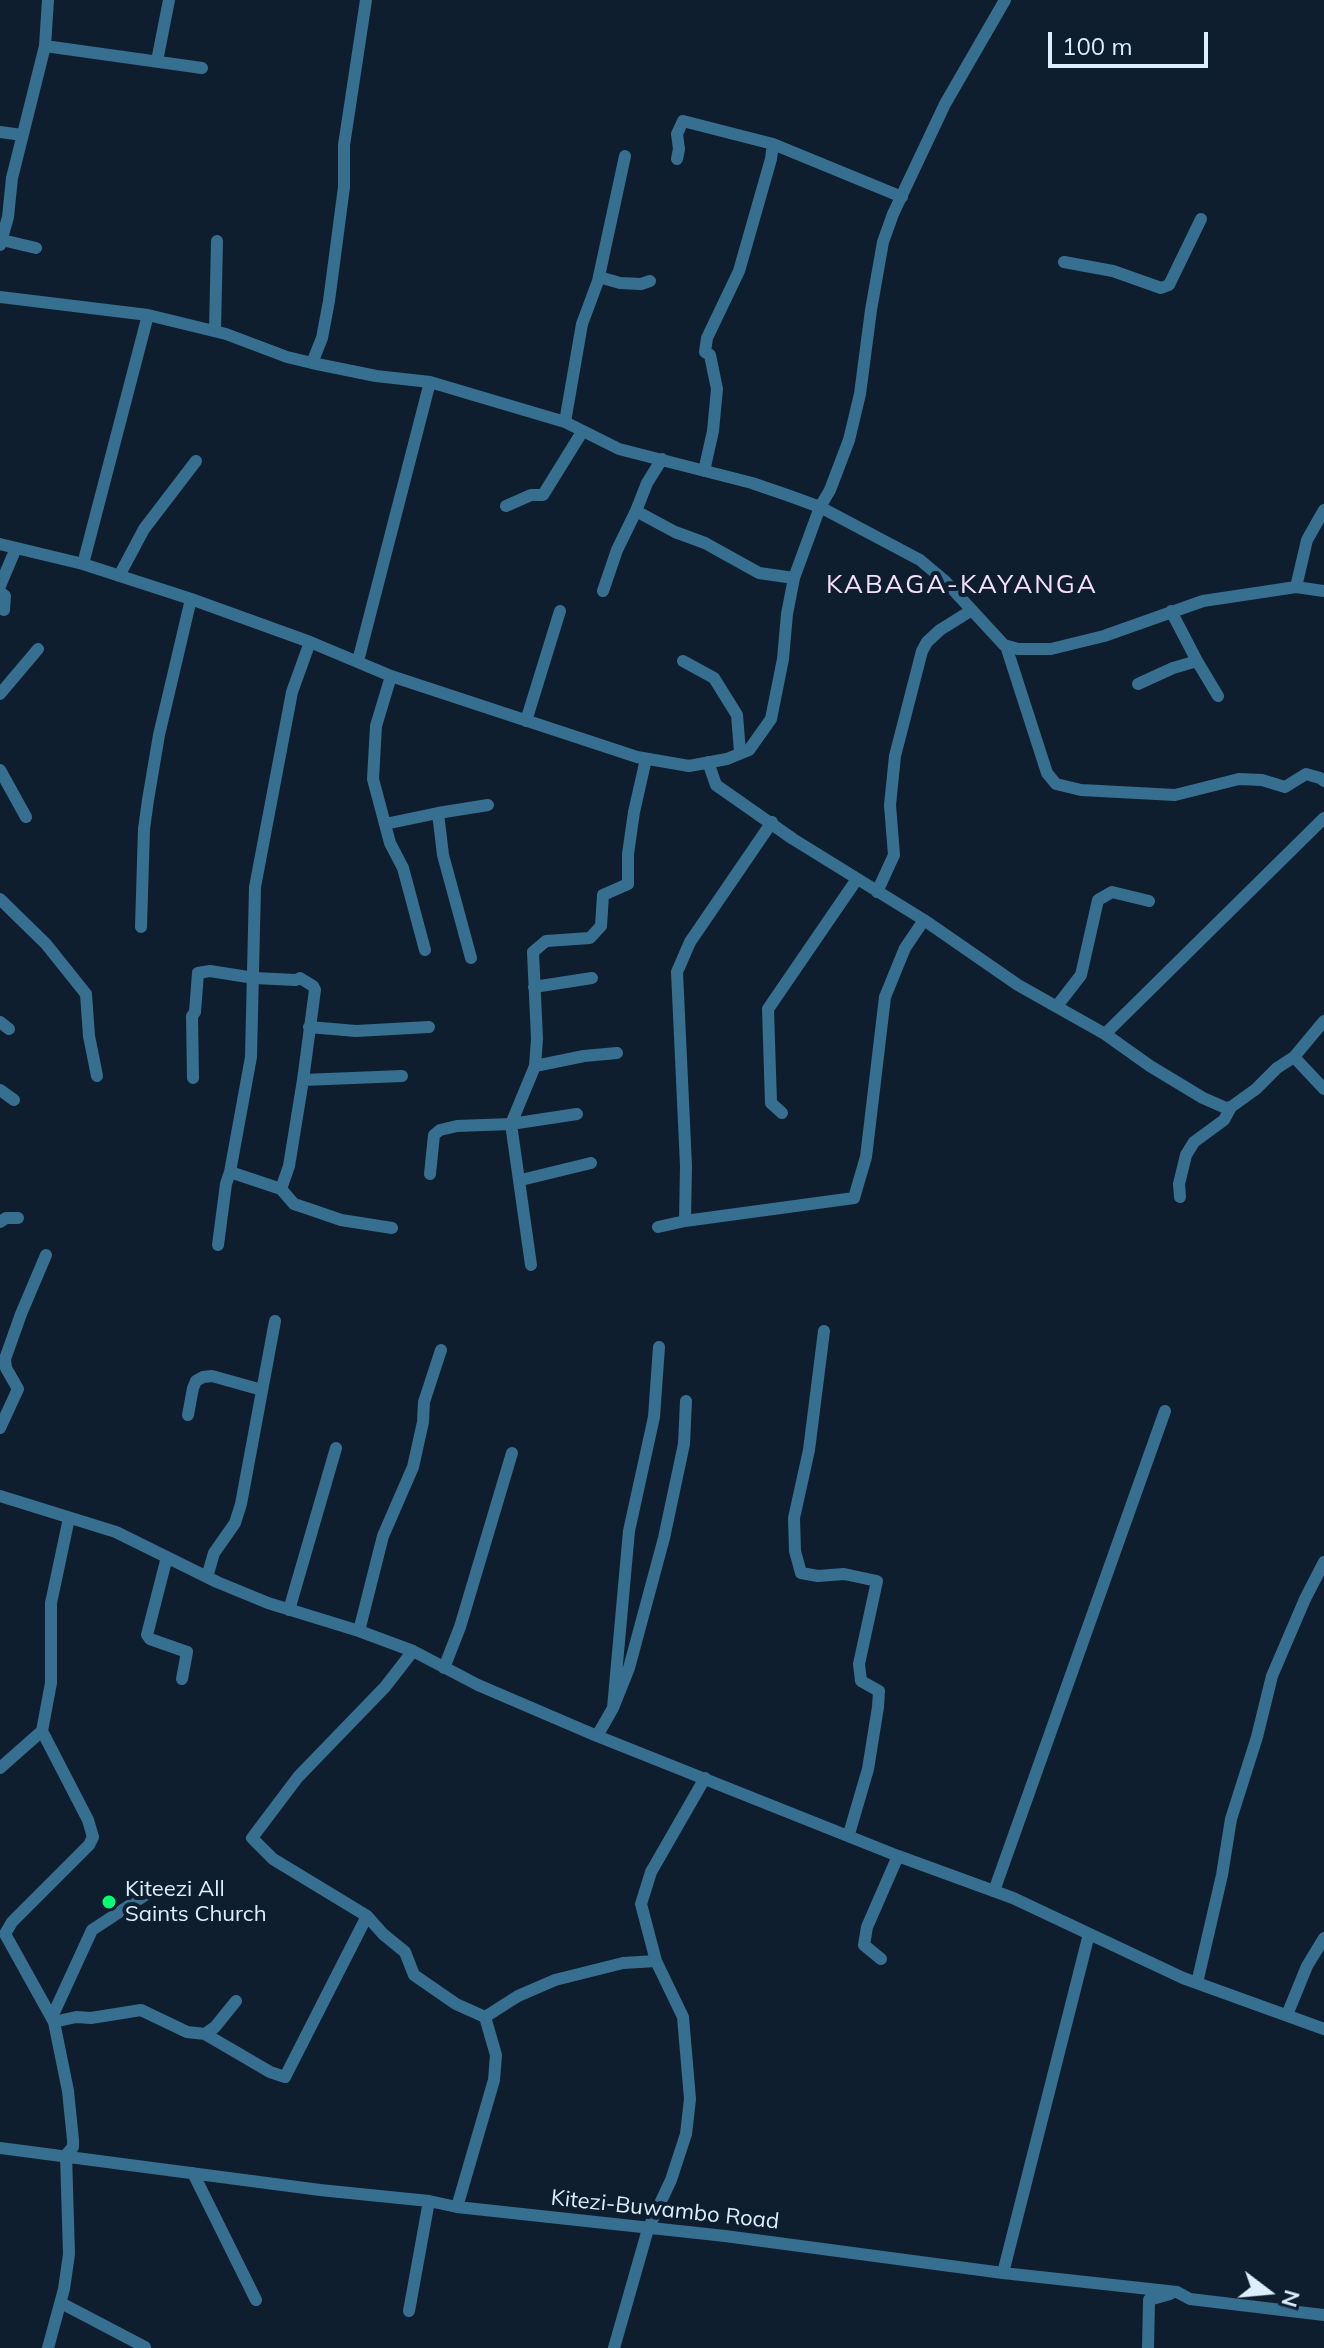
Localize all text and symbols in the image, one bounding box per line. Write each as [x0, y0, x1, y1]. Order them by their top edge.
scale bar [1052, 16, 1212, 66]
text: 100 m [1062, 31, 1133, 61]
district label: KABAGA-KAYANGA [826, 569, 1098, 601]
place label: Kiteezi All Saints Church [125, 1876, 267, 1928]
marker: Kiteezi All Saints Church [100, 1893, 118, 1911]
street label: Kitezi-Buwambo Road [550, 2185, 780, 2235]
north arrow [1228, 2252, 1308, 2332]
text: N [1275, 2287, 1307, 2310]

